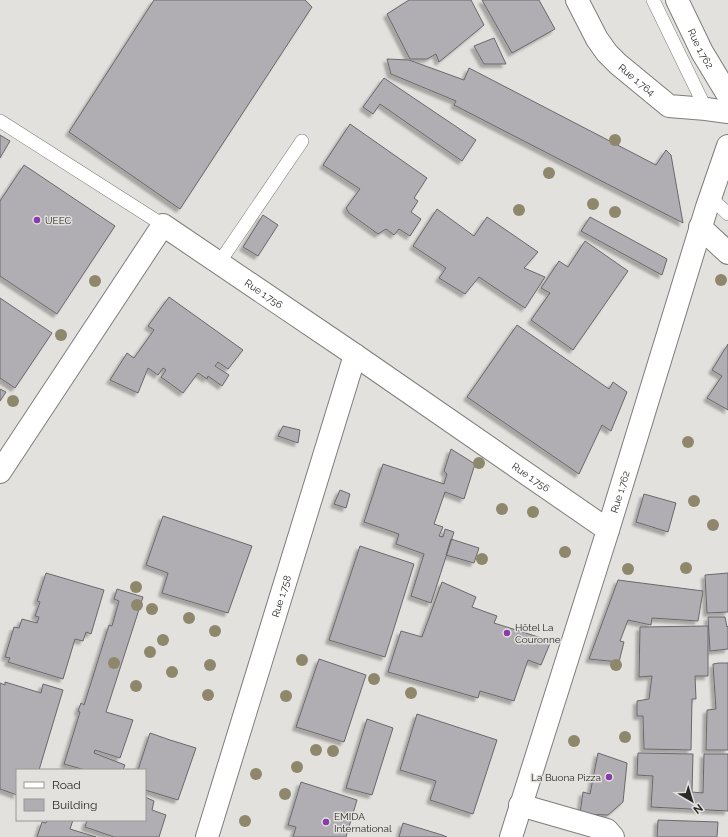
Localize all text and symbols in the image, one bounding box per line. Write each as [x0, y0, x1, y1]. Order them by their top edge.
street label: Rue 1.762 [686, 27, 716, 70]
street label: Rue 1.764 [617, 61, 658, 98]
marker: UEEC [32, 215, 42, 225]
place label: UEEC [45, 215, 72, 226]
street label: Rue 1.756 [243, 277, 285, 310]
street label: Rue 1.756 [510, 460, 552, 494]
street label: Rue 1.762 [608, 469, 631, 514]
street label: Rue 1.758 [269, 574, 293, 618]
place label: Hôtel La Couronne [515, 622, 561, 645]
marker: Hôtel La Couronne [502, 628, 512, 638]
legend [16, 769, 146, 821]
place label: La Buona Pizza [531, 772, 601, 783]
marker: La Buona Pizza [604, 772, 614, 782]
text: Road [52, 778, 81, 792]
north arrow [672, 781, 712, 821]
text: Building [52, 798, 98, 812]
text: N [691, 801, 705, 816]
place label: EMIDA International [334, 811, 392, 834]
marker: EMIDA International [321, 817, 331, 827]

